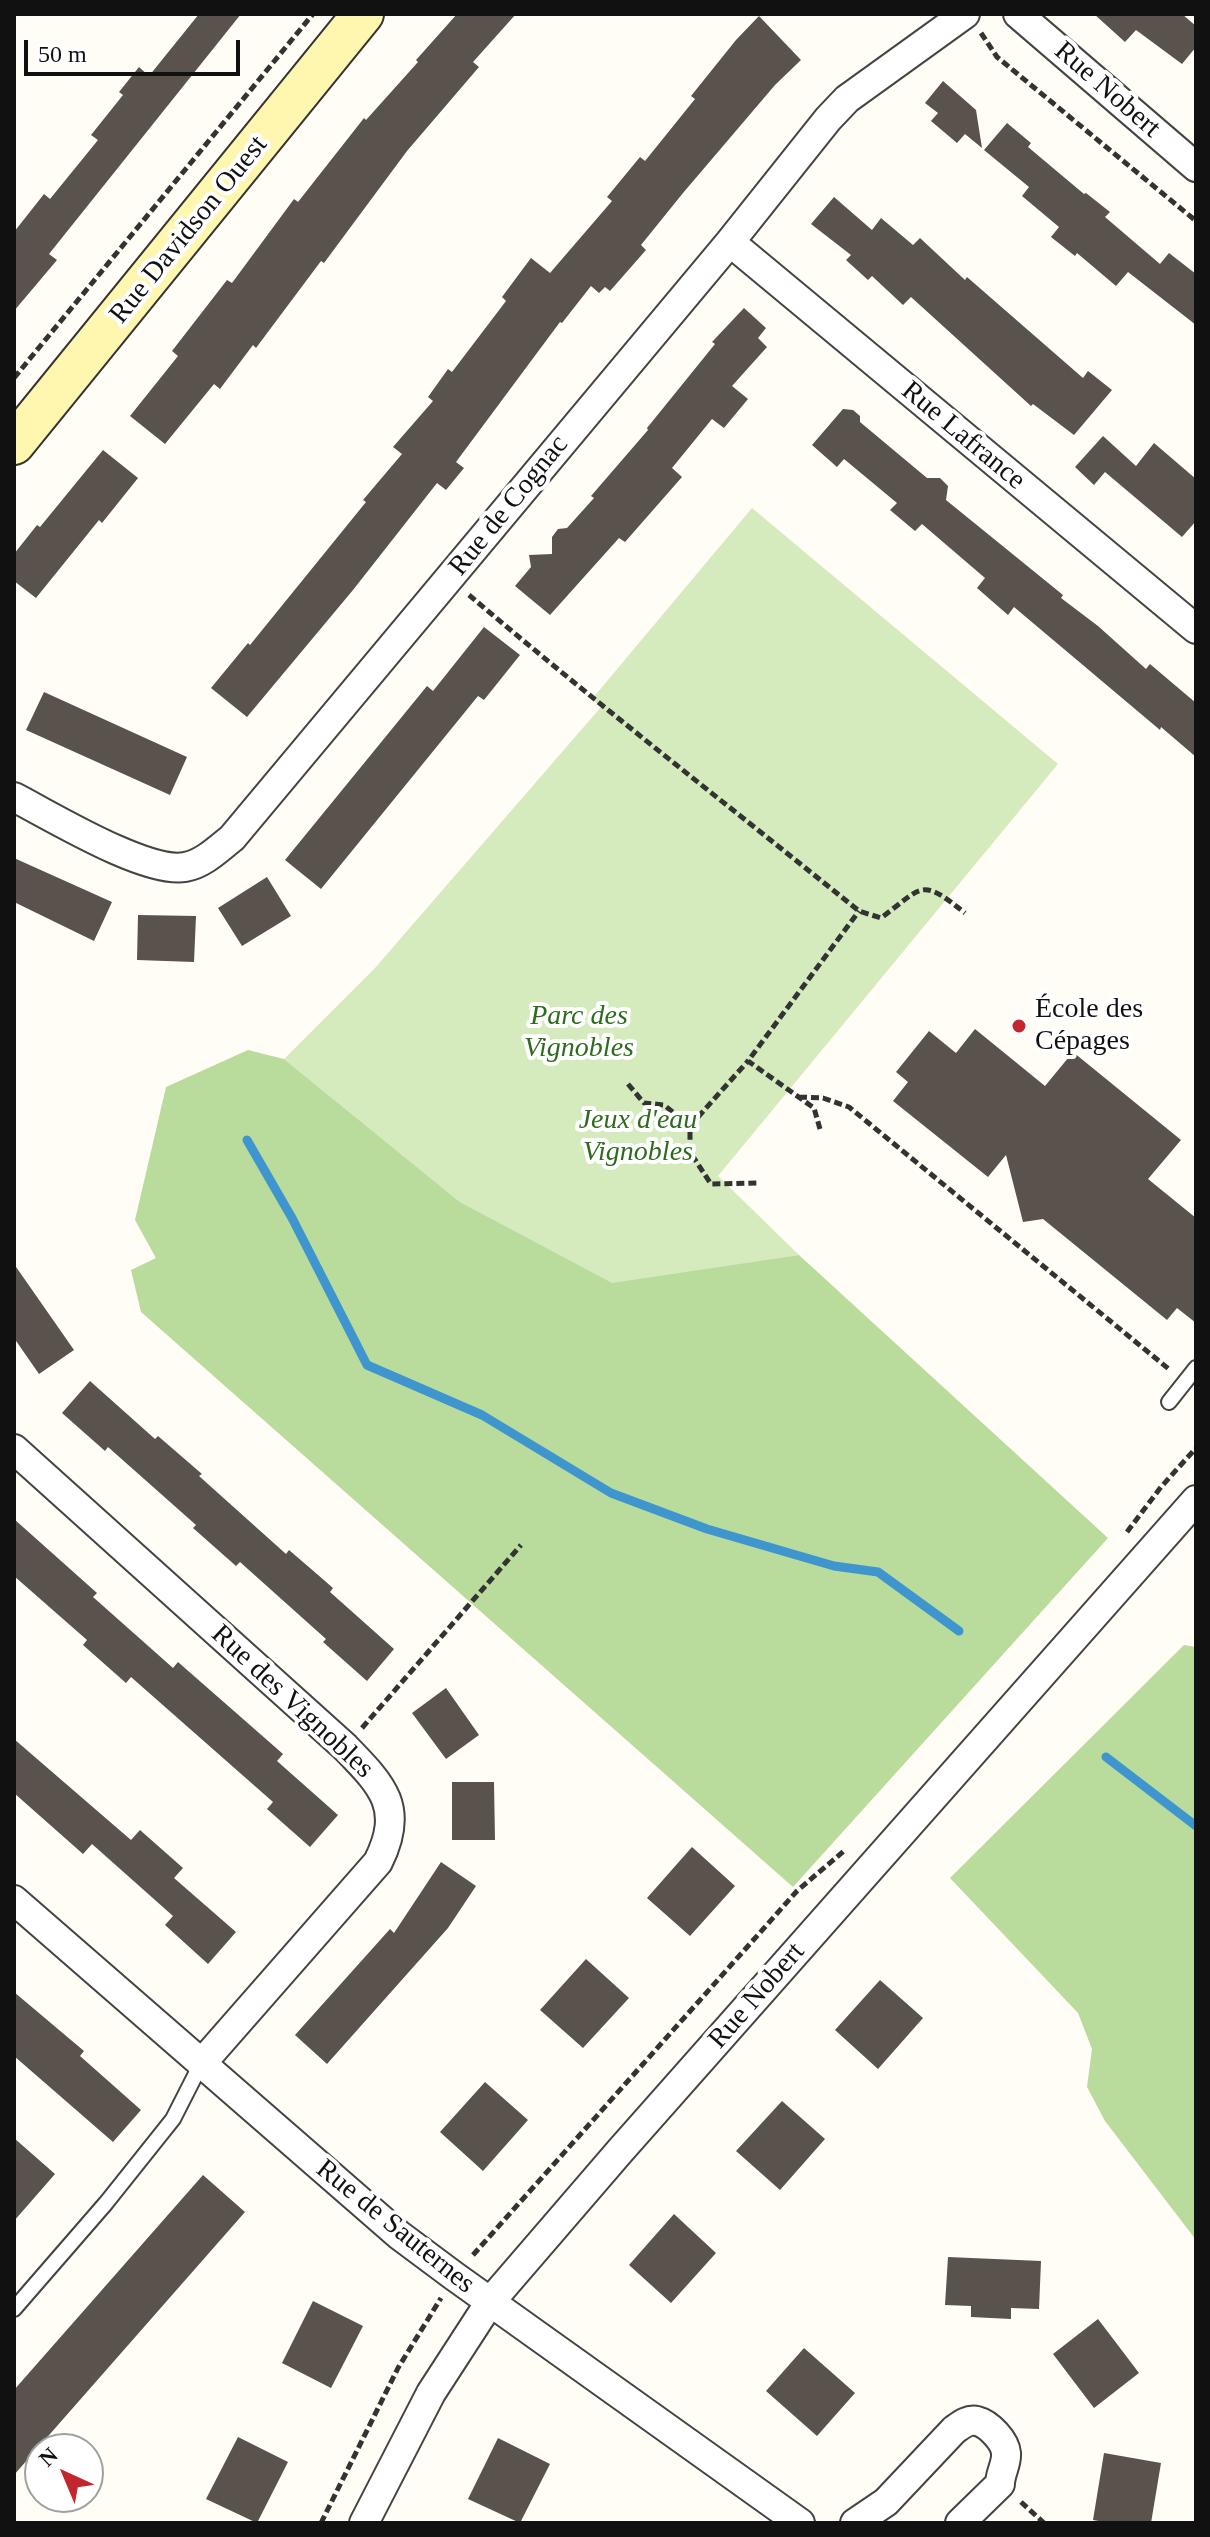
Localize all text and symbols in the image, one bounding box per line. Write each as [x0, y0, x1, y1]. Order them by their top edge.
scale bar [28, 24, 244, 74]
street label: Rue Nobert [1047, 35, 1167, 145]
text: 50 m [38, 41, 87, 67]
street label: Rue Davidson Ouest [103, 129, 275, 331]
street label: Rue Lafrance [894, 374, 1032, 498]
street label: Rue de Cognac [442, 429, 576, 583]
place label: École des Cépages [1035, 993, 1143, 1059]
park label: Parc des Vignobles [524, 1000, 634, 1066]
marker: École des Cépages [1010, 1017, 1028, 1035]
park label: Jeux d'eau Vignobles [579, 1104, 697, 1170]
street label: Rue des Vignobles [204, 1618, 380, 1786]
street label: Rue Nobert [702, 1936, 812, 2056]
street label: Rue de Sauternes [309, 2153, 481, 2301]
north arrow [24, 2433, 104, 2513]
text: N [34, 2442, 63, 2471]

